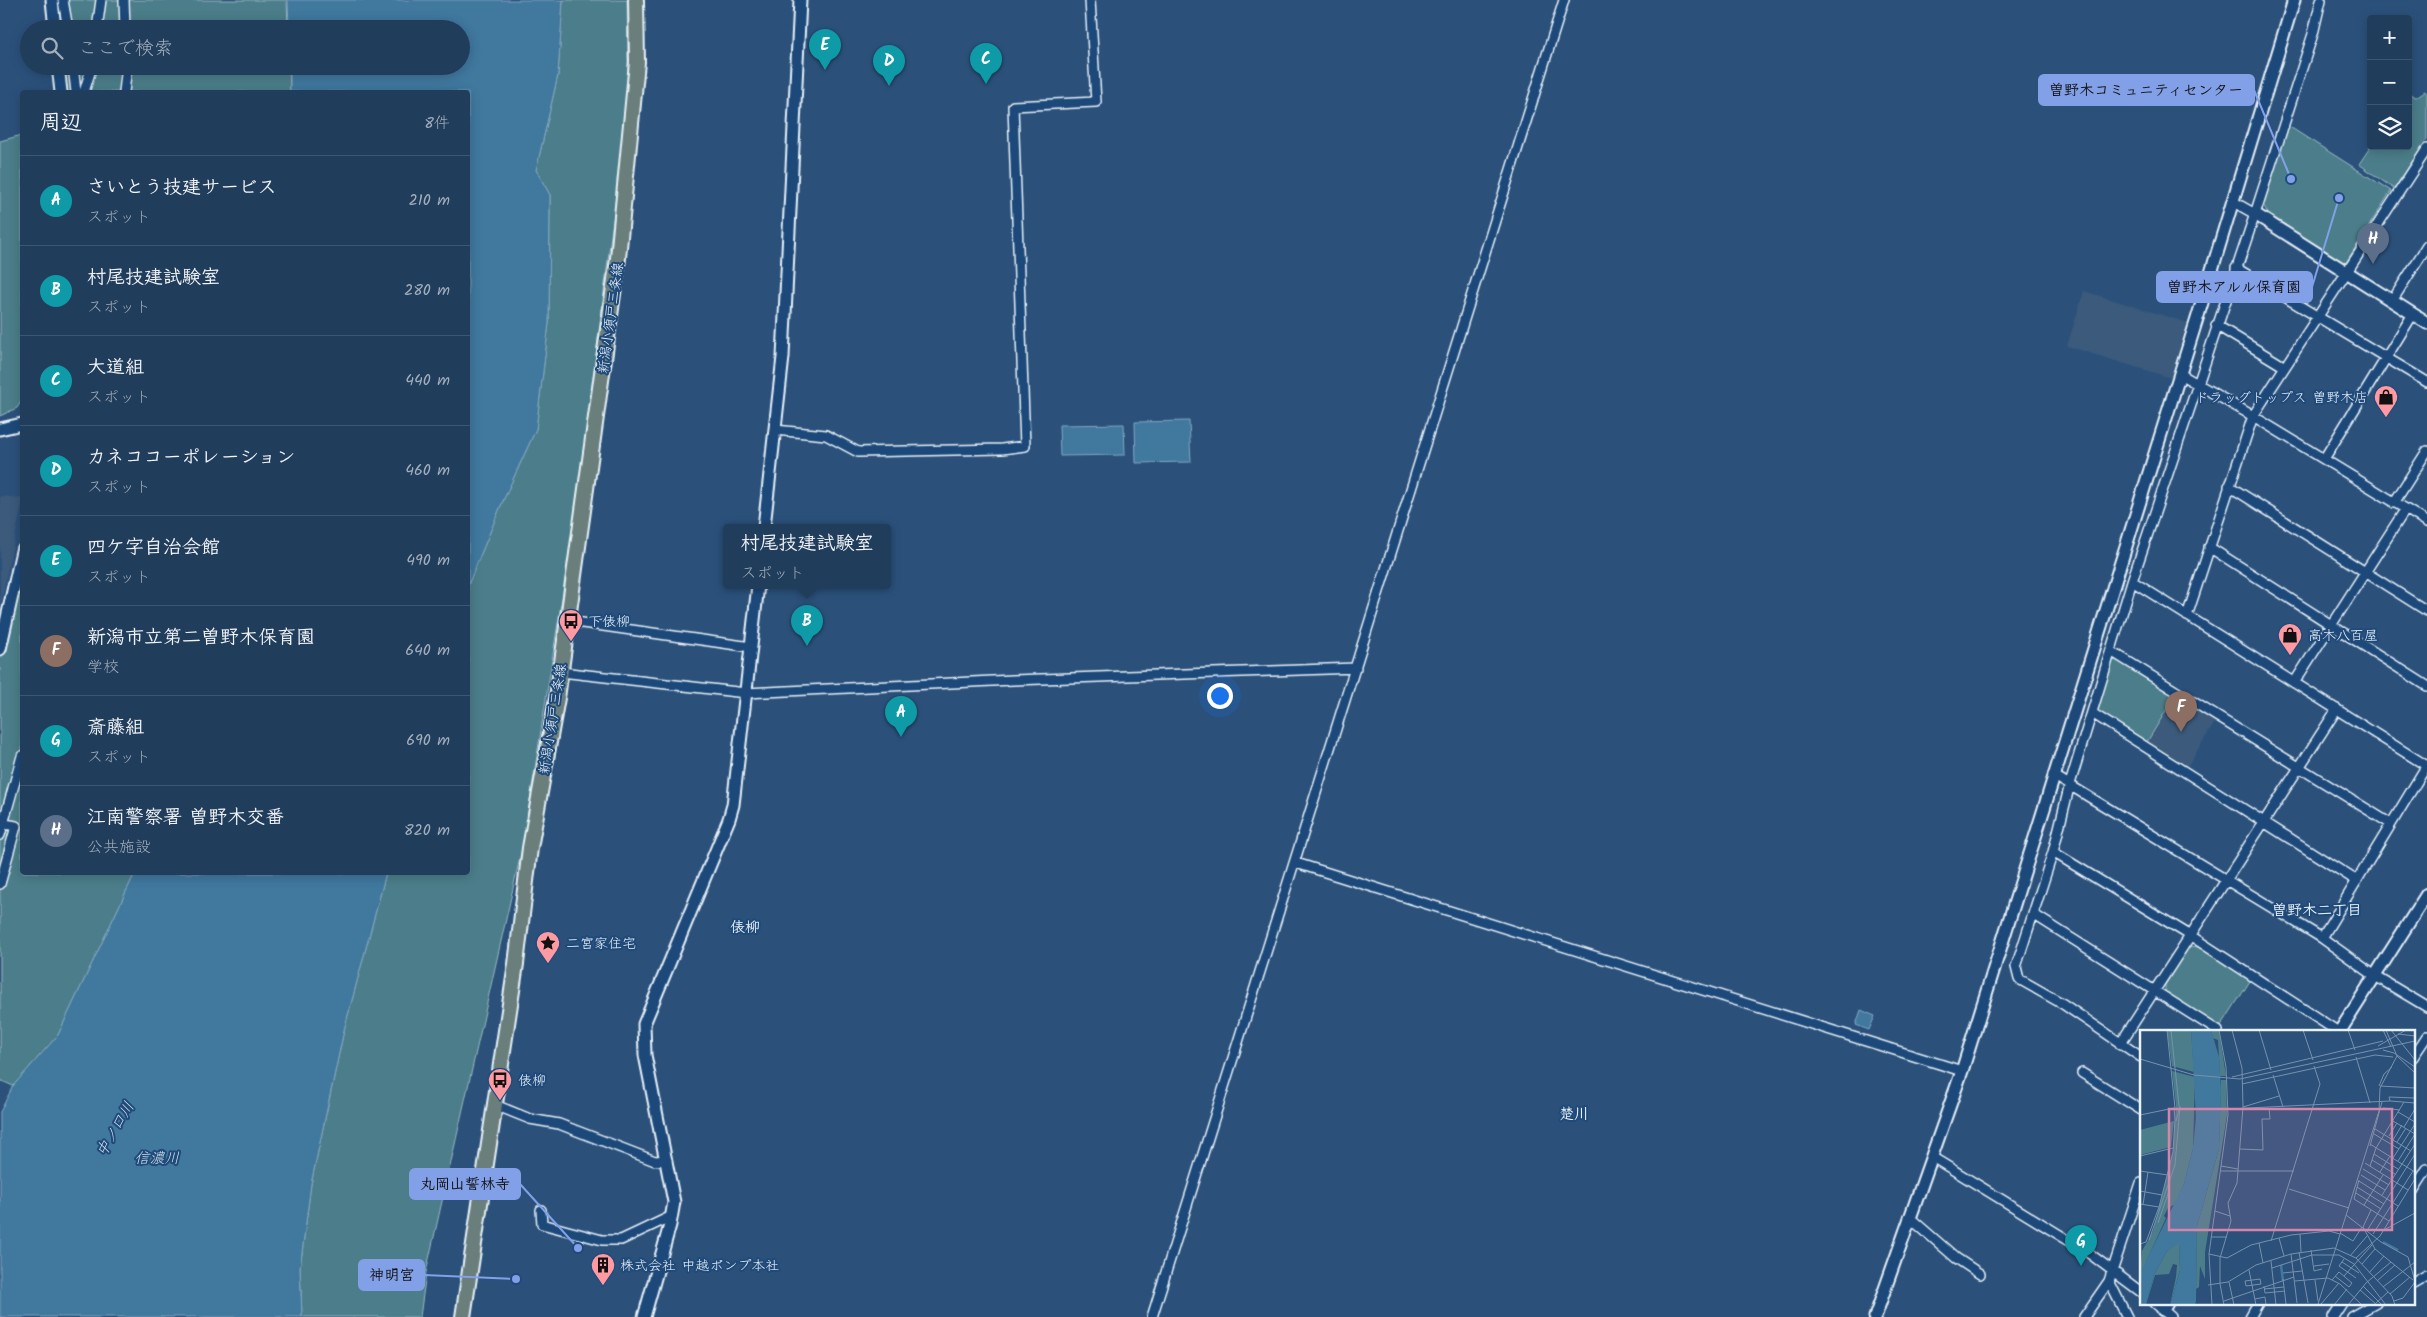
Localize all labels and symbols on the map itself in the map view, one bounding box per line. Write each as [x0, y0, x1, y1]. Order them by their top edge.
pin: E [809, 29, 841, 70]
pin: C [970, 43, 1002, 84]
pin: D [873, 45, 905, 86]
callout: 曽野木コミュニティセンター [2039, 75, 2254, 105]
text: 曽野木コミュニティセンター [2049, 79, 2243, 103]
pin: H [2357, 223, 2389, 264]
street label: 新潟小須戸三条線 [592, 261, 630, 375]
callout: 曽野木アルル保育園 [2157, 272, 2312, 302]
text: 曽野木アルル保育園 [2167, 276, 2301, 300]
shop icon: ドラッグトップス 曽野木店 [2373, 384, 2399, 418]
place label: ドラッグトップス 曽野木店 [2195, 387, 2368, 409]
pin: B [791, 605, 823, 646]
bus stop icon: 下俵柳 [558, 608, 584, 642]
place label: 下俵柳 [588, 611, 630, 633]
shop icon: 高木八百屋 [2277, 622, 2303, 656]
place label: 高木八百屋 [2308, 625, 2378, 647]
street label: 新潟小須戸三条線 [533, 662, 573, 776]
your location [1207, 683, 1233, 709]
pin: F [2165, 691, 2197, 732]
pin: A [885, 696, 917, 737]
district label: 曽野木二丁目 [2272, 899, 2362, 923]
district label: 俵柳 [730, 916, 760, 940]
place icon: 二宮家住宅 [535, 930, 561, 964]
place label: 二宮家住宅 [566, 933, 636, 955]
inset map [2140, 1030, 2414, 1304]
bus stop icon: 俵柳 [487, 1067, 513, 1101]
place label: 俵柳 [518, 1070, 546, 1092]
water label: 中ノ口川 [90, 1098, 141, 1161]
district label: 楚川 [1559, 1103, 1589, 1127]
water label: 信濃川 [134, 1147, 180, 1171]
callout: 丸岡山誓林寺 [410, 1169, 520, 1199]
text: 丸岡山誓林寺 [420, 1173, 510, 1197]
pin: G [2065, 1225, 2097, 1266]
building icon: 株式会社 中越ポンプ本社 [590, 1252, 616, 1286]
place label: 株式会社 中越ポンプ本社 [620, 1255, 780, 1277]
callout: 神明宮 [359, 1260, 424, 1290]
text: 神明宮 [369, 1264, 415, 1288]

